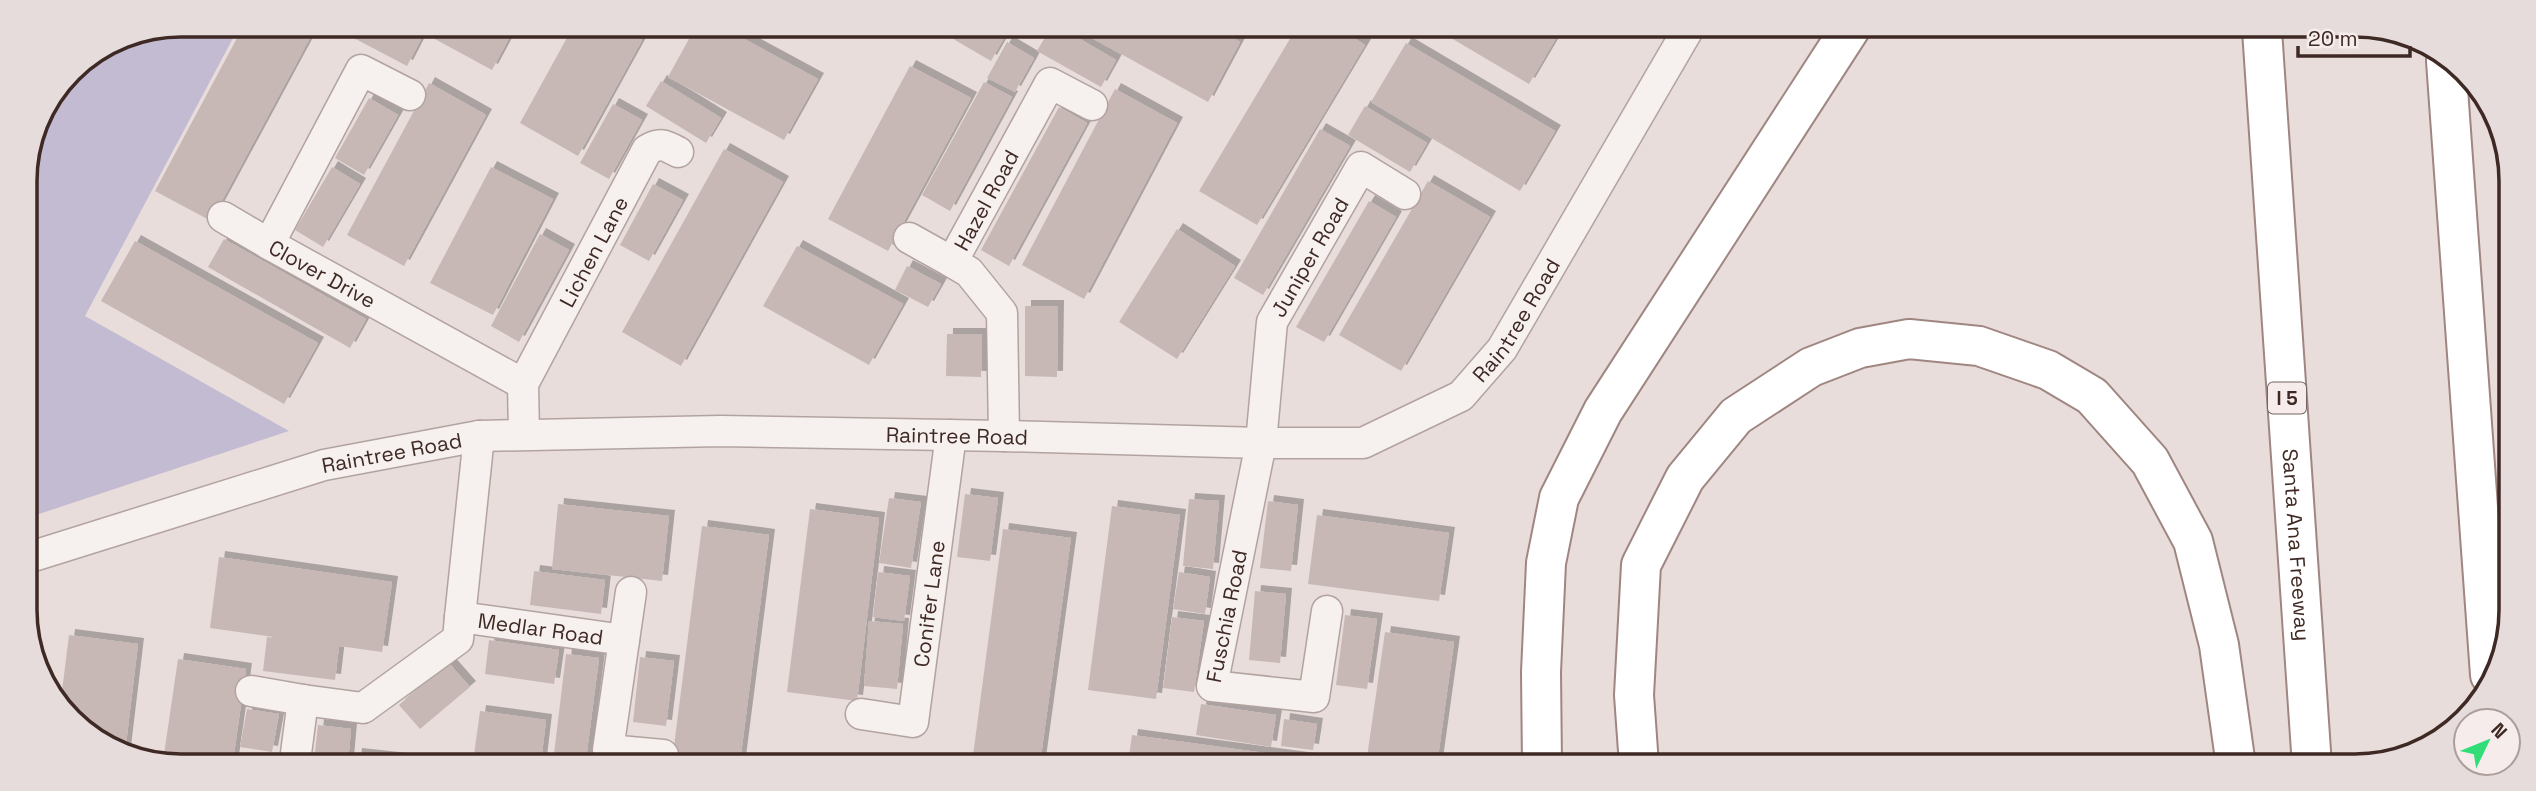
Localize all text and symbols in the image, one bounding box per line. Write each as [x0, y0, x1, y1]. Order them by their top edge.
scale bar [2298, 14, 2410, 58]
text: 20 m [2308, 25, 2358, 52]
street label: Hazel Road [947, 145, 1024, 255]
street label: Lichen Lane [553, 191, 634, 312]
street label: Juniper Road [1264, 192, 1354, 322]
street label: Clover Drive [264, 233, 381, 314]
street label: Raintree Road [1466, 253, 1565, 387]
road number: I 5 [2268, 382, 2306, 414]
street label: Raintree Road [886, 420, 1028, 450]
street label: Raintree Road [319, 426, 464, 479]
street label: Santa Ana Freeway [2277, 448, 2317, 642]
street label: Conifer Lane [907, 538, 950, 669]
street label: Fuschia Road [1200, 547, 1253, 685]
street label: Medlar Road [476, 606, 605, 650]
north arrow [2452, 707, 2522, 777]
text: N [2486, 718, 2513, 744]

